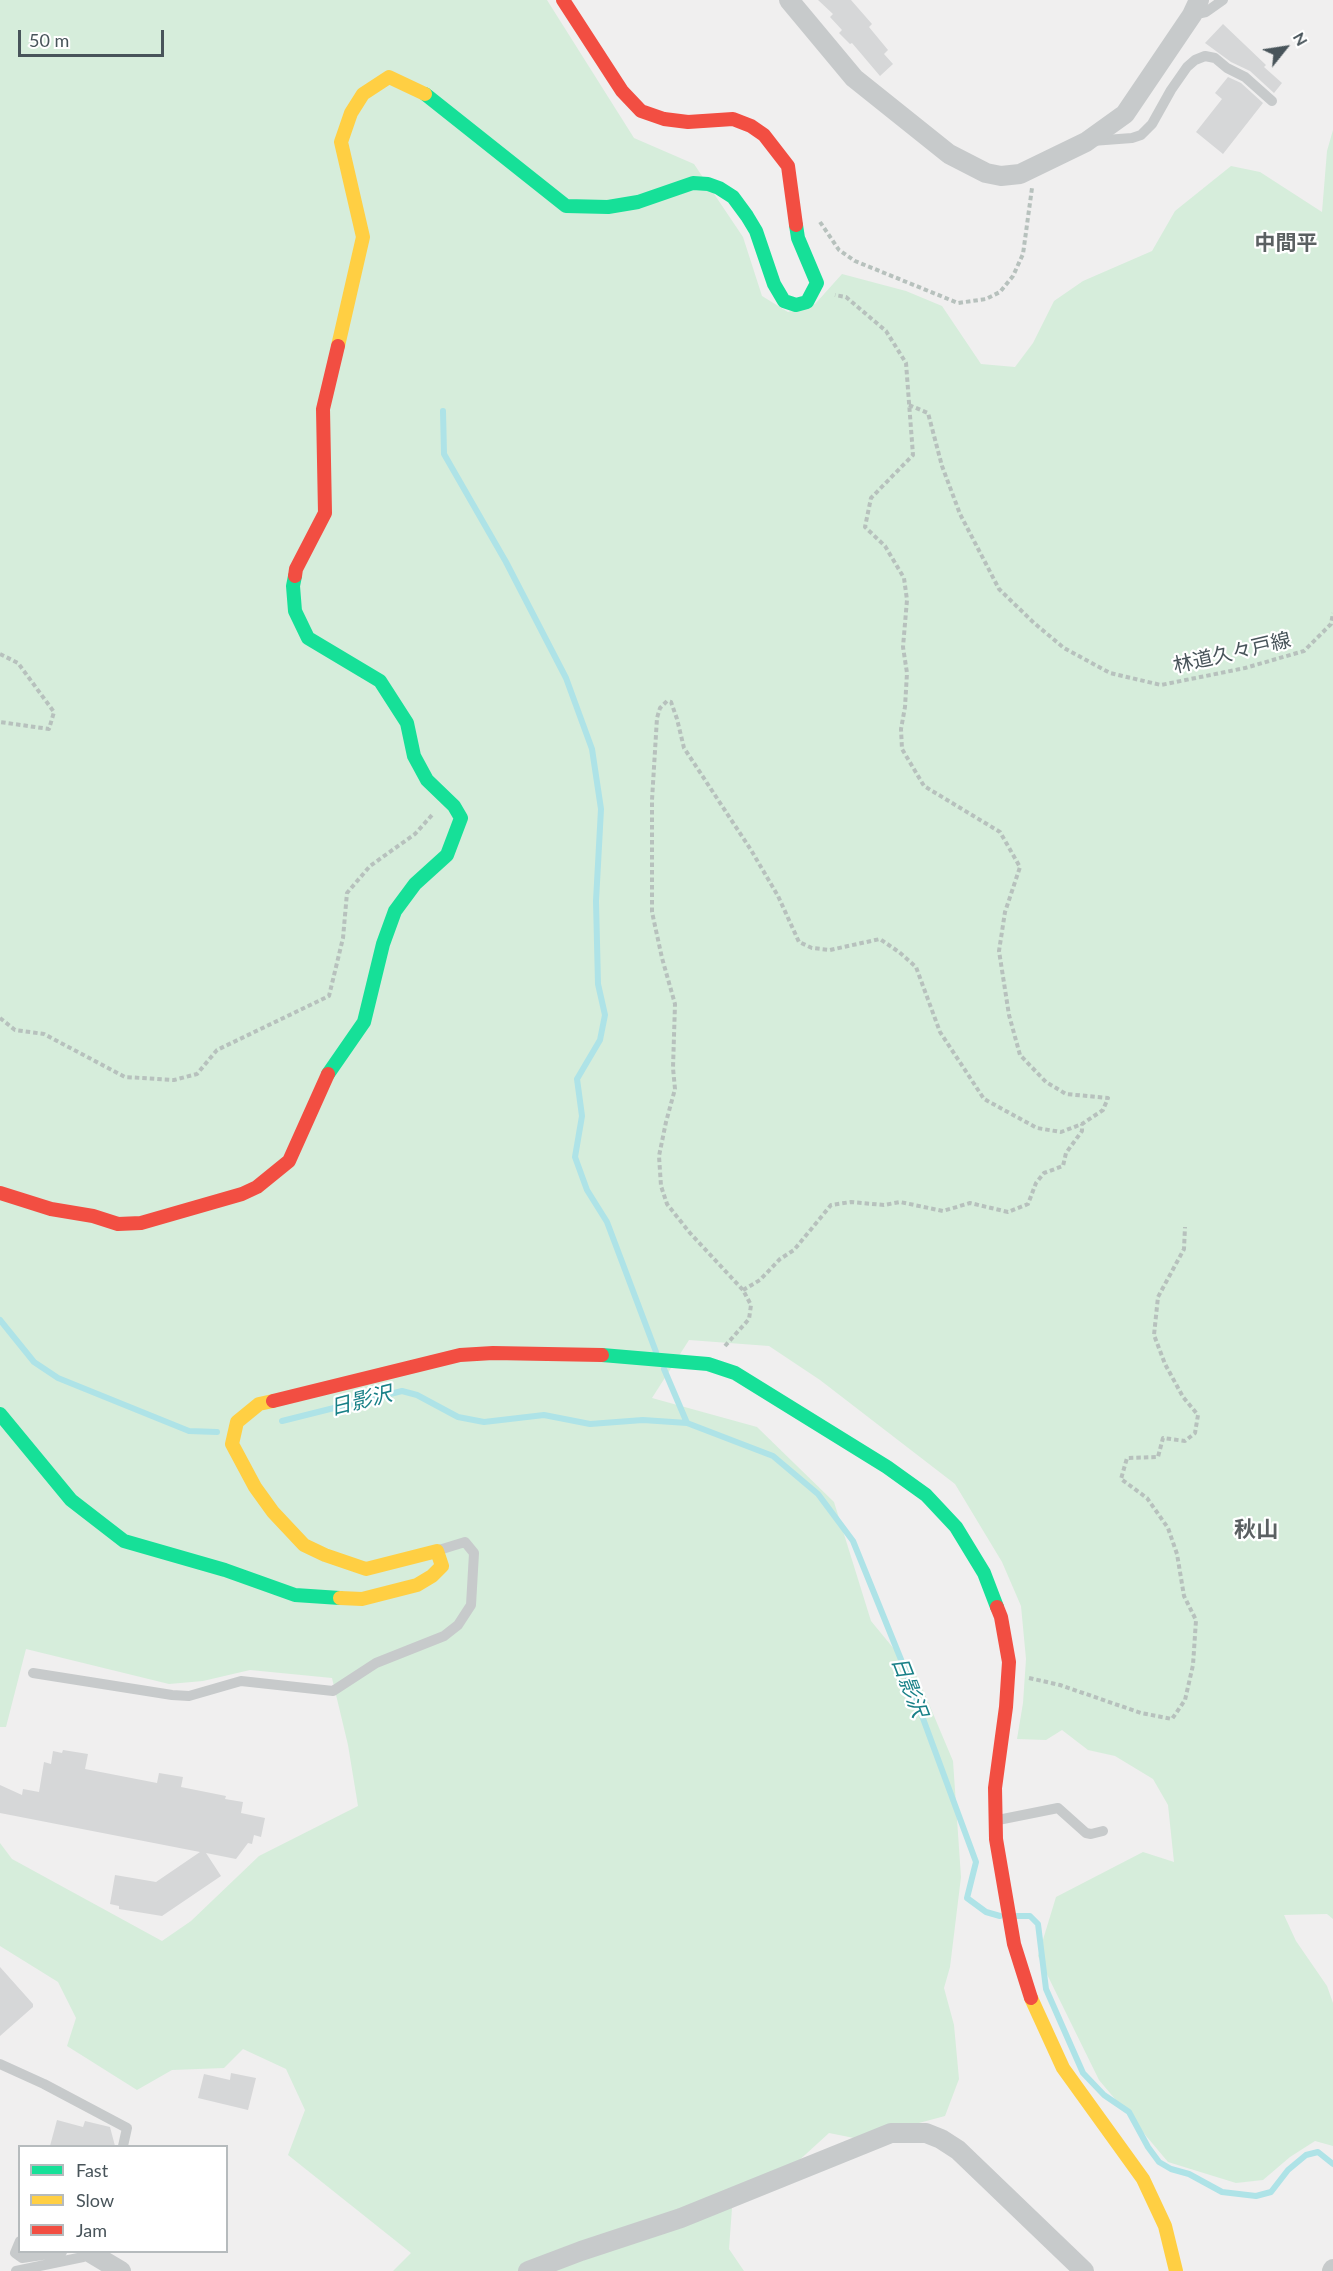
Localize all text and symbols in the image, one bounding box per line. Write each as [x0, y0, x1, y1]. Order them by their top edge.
scale bar [21, 18, 166, 56]
north arrow [1255, 18, 1315, 78]
text: 50 m [29, 29, 69, 51]
text: N [1290, 29, 1312, 49]
district label: 中間平 [1255, 230, 1317, 256]
street label: 林道久々戸線 [1171, 628, 1293, 678]
water label: 日影沢 [327, 1381, 395, 1421]
district label: 秋山 [1234, 1517, 1278, 1543]
water label: 日影沢 [886, 1653, 932, 1721]
legend [18, 2145, 228, 2253]
text: Fast [76, 2159, 108, 2181]
text: Slow [76, 2189, 114, 2211]
text: Jam [76, 2219, 107, 2241]

